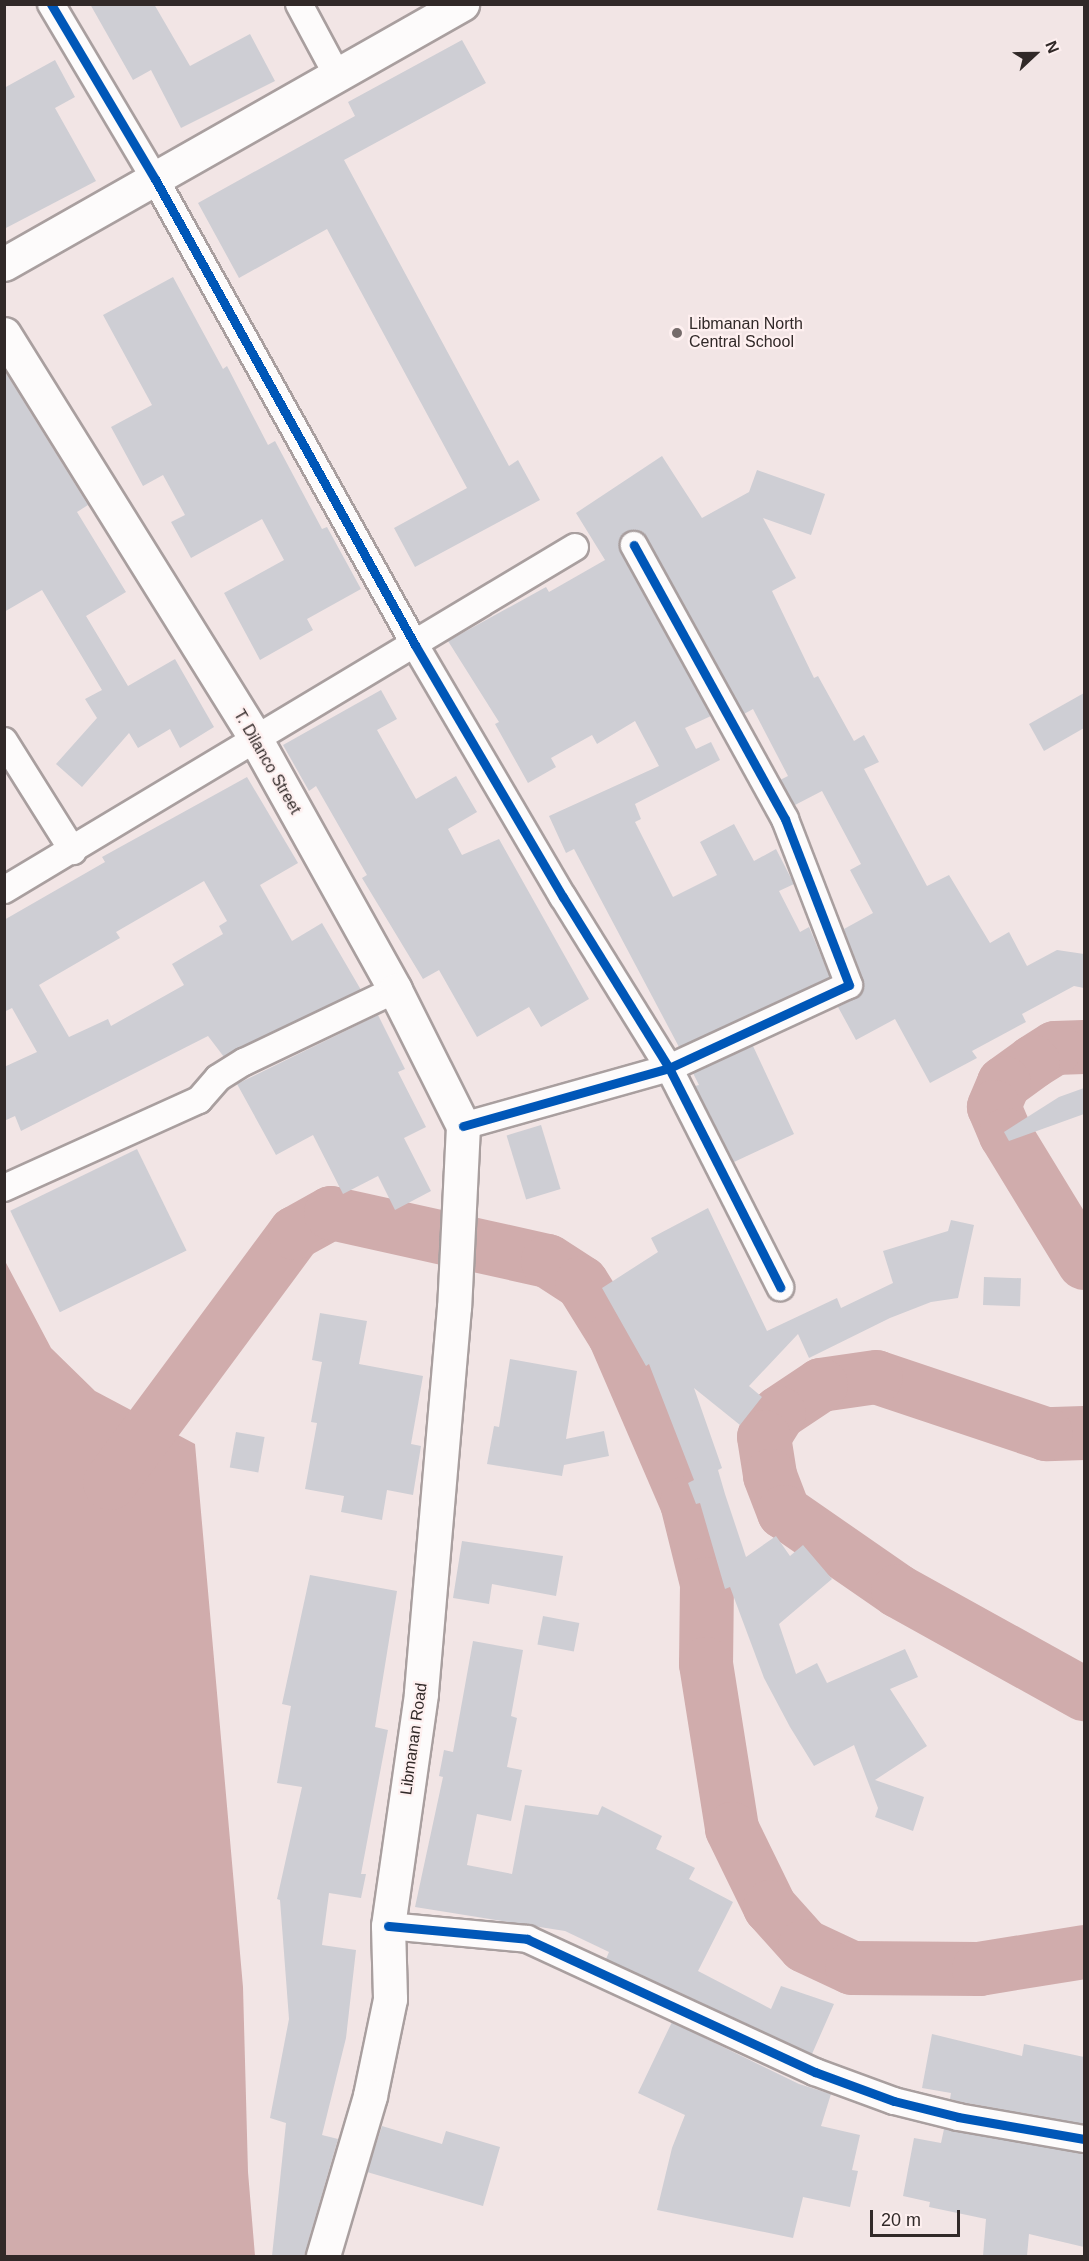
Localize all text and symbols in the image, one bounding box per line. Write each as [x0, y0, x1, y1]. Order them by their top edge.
north arrow [1005, 24, 1065, 84]
text: N [1042, 39, 1062, 56]
place label: Libmanan North Central School [689, 314, 803, 352]
marker: Libmanan North Central School [670, 326, 684, 340]
street label: T. Dilanco Street [229, 706, 305, 818]
street label: Libmanan Road [397, 1682, 431, 1796]
scale bar [873, 2198, 963, 2236]
text: 20 m [881, 2210, 921, 2230]

